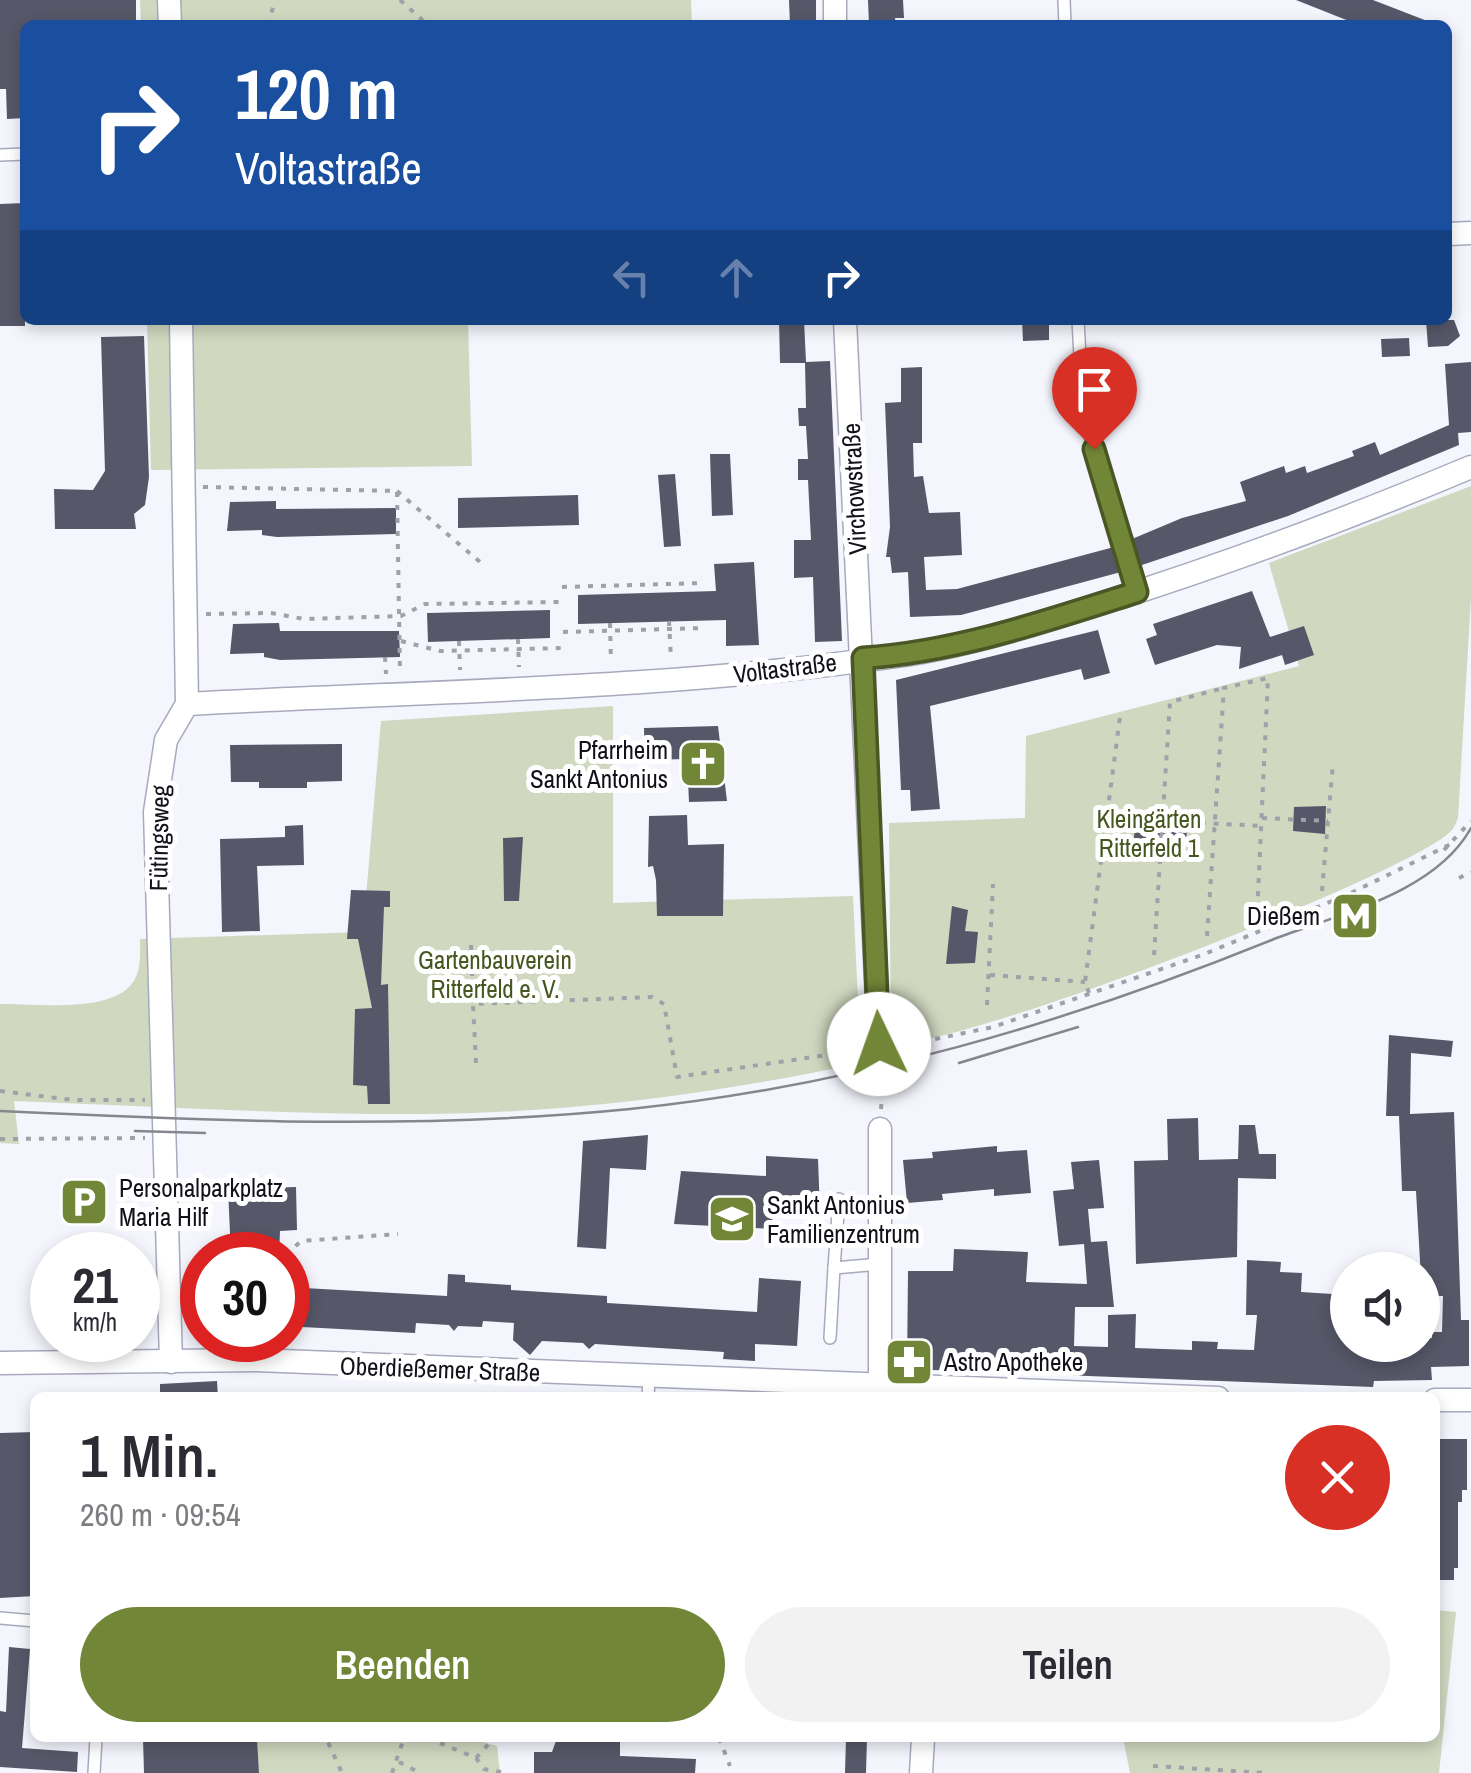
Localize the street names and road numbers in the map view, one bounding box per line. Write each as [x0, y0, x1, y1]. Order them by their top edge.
street label: Virchowstraße [834, 422, 874, 556]
street label: Voltastraße [731, 645, 839, 691]
street label: Fütingsweg [141, 784, 177, 891]
street label: Oberdießemer Straße [339, 1349, 541, 1389]

